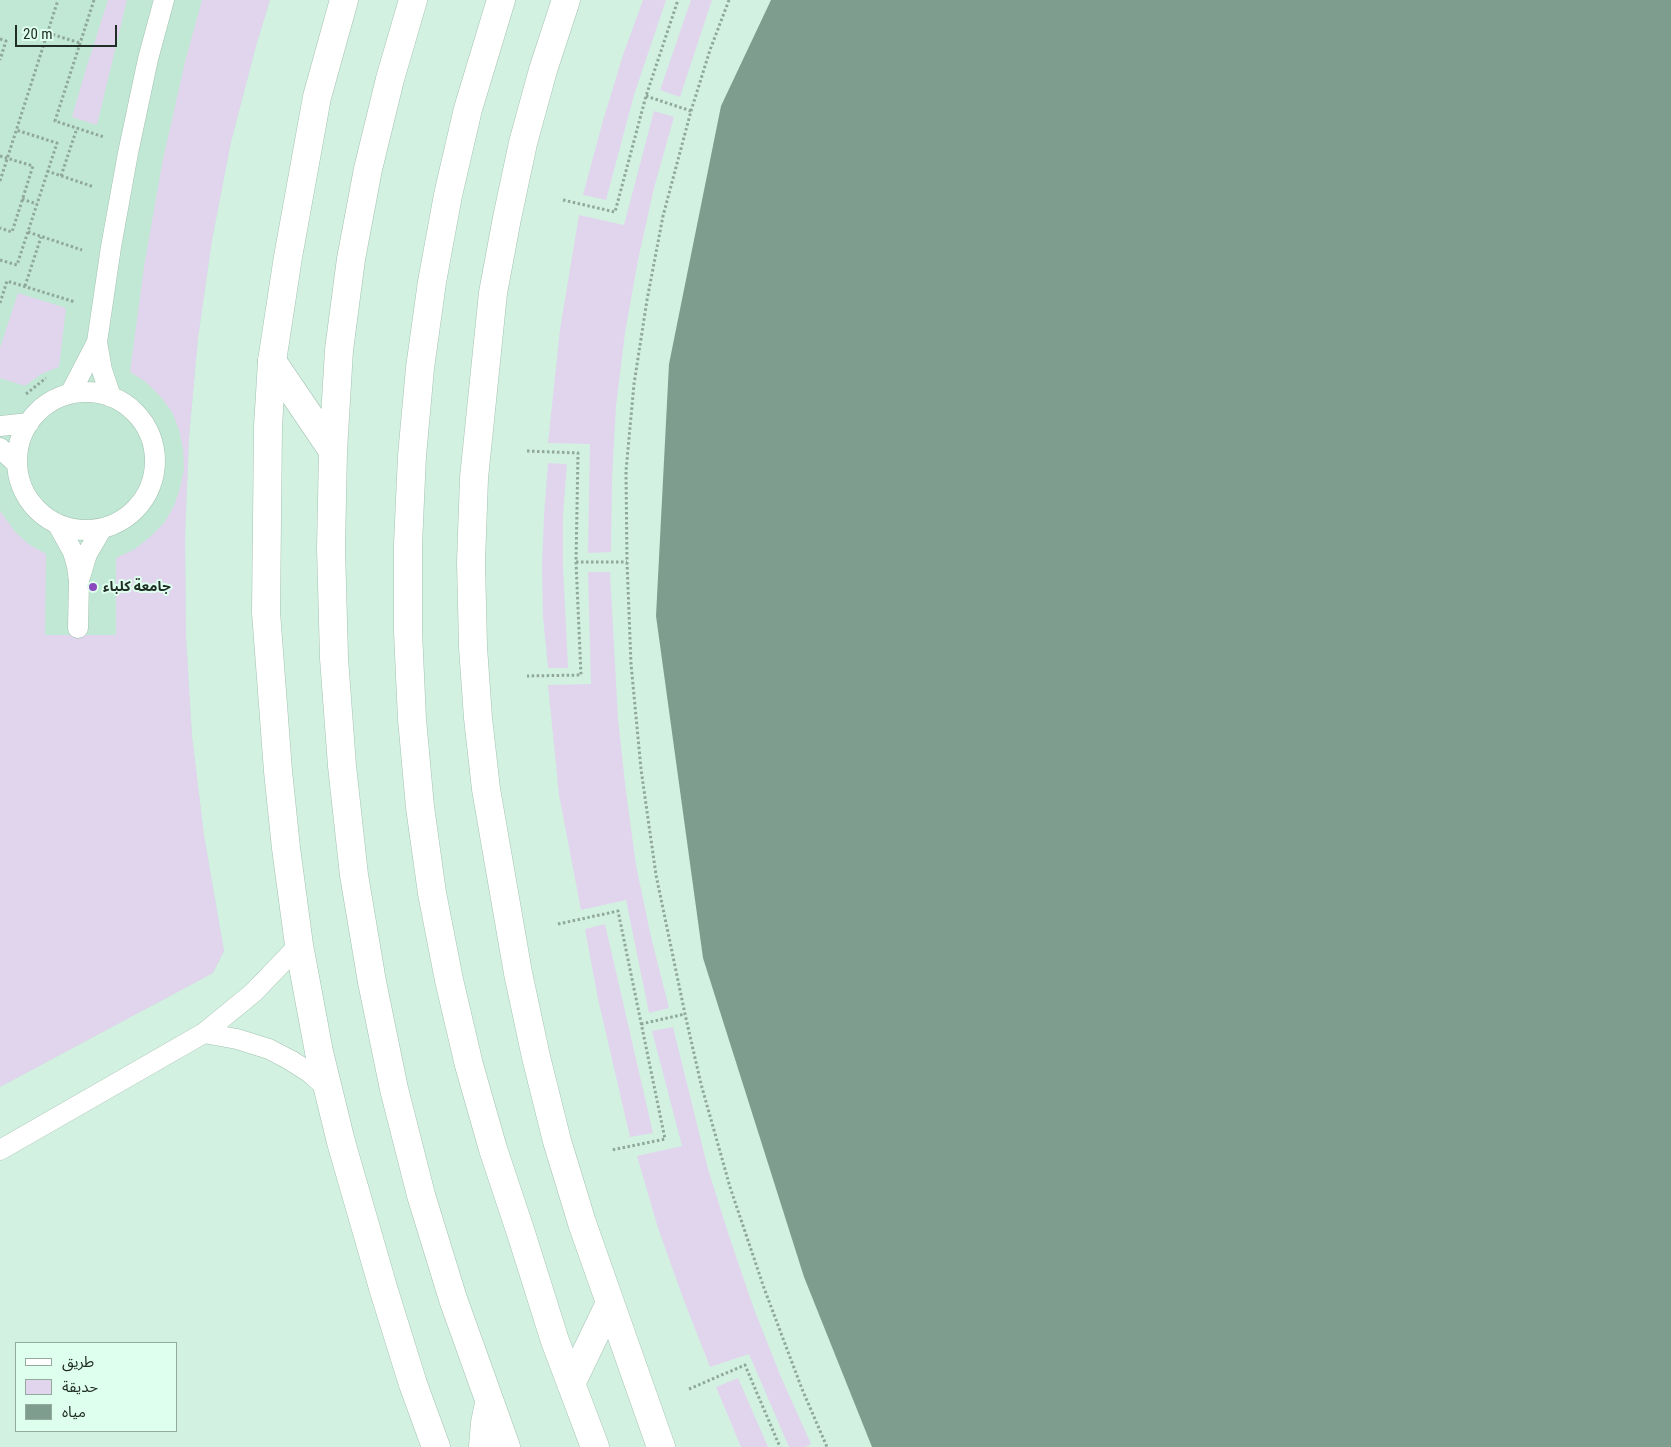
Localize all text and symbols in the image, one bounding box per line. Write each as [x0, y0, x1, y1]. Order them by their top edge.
scale bar [18, 15, 120, 47]
text: 20 m [23, 25, 53, 43]
place label: جامعة كلباء [103, 579, 171, 595]
marker: جامعة كلباء [87, 581, 99, 593]
legend [15, 1342, 178, 1432]
text: طريق [62, 1353, 94, 1371]
text: حديقة [62, 1378, 98, 1396]
text: مياه [62, 1403, 86, 1421]

